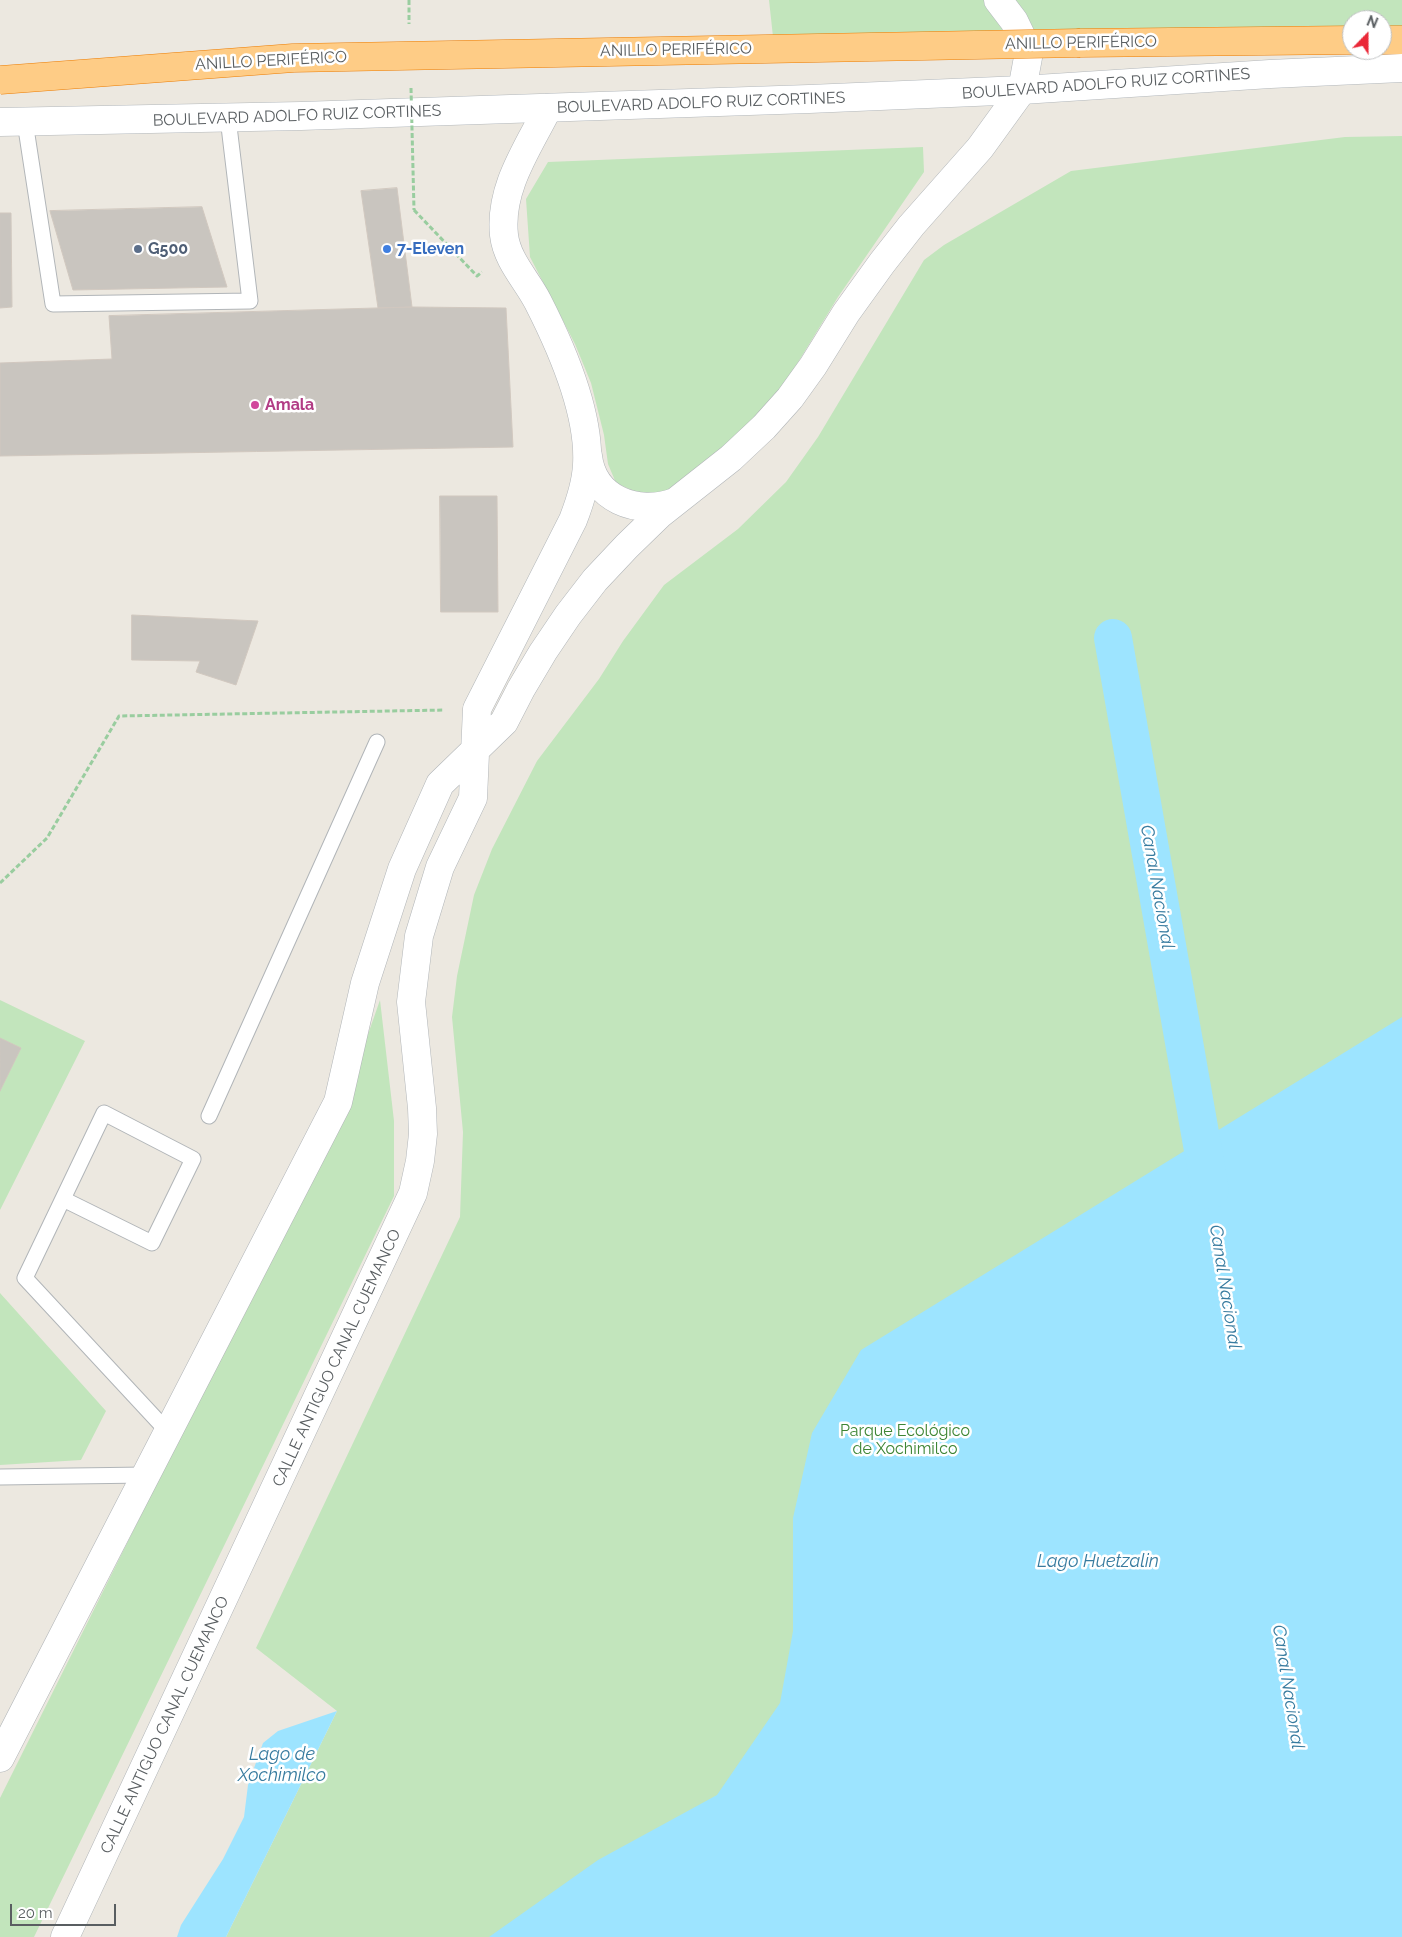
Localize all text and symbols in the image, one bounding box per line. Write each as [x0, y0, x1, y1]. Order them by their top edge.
north arrow [1342, 10, 1392, 60]
text: N [1364, 13, 1380, 31]
street label: ANILLO PERIFÉRICO [1005, 32, 1157, 54]
street label: ANILLO PERIFÉRICO [600, 39, 752, 61]
street label: ANILLO PERIFÉRICO [195, 47, 347, 75]
street label: BOULEVARD ADOLFO RUIZ CORTINES [961, 64, 1251, 104]
street label: BOULEVARD ADOLFO RUIZ CORTINES [556, 88, 846, 118]
street label: BOULEVARD ADOLFO RUIZ CORTINES [152, 101, 442, 131]
place label: G500 [148, 239, 188, 259]
place label: 7-Eleven [397, 239, 464, 259]
marker: G500 [132, 243, 144, 255]
marker: 7-Eleven [381, 243, 393, 255]
place label: Amala [265, 395, 314, 415]
marker: Amala [249, 399, 261, 411]
water label: Canal Nacional [1135, 823, 1179, 951]
water label: Canal Nacional [1204, 1223, 1246, 1351]
street label: CALLE ANTIGUO CANAL CUEMANCO [269, 1226, 405, 1490]
park label: Parque Ecológico de Xochimilco [840, 1421, 970, 1459]
water label: Lago Huetzalin [1037, 1551, 1159, 1573]
street label: CALLE ANTIGUO CANAL CUEMANCO [97, 1593, 233, 1857]
water label: Canal Nacional [1267, 1623, 1309, 1751]
water label: Lago de Xochimilco [238, 1744, 326, 1786]
scale bar [12, 1894, 119, 1926]
text: 20 m [18, 1904, 53, 1922]

